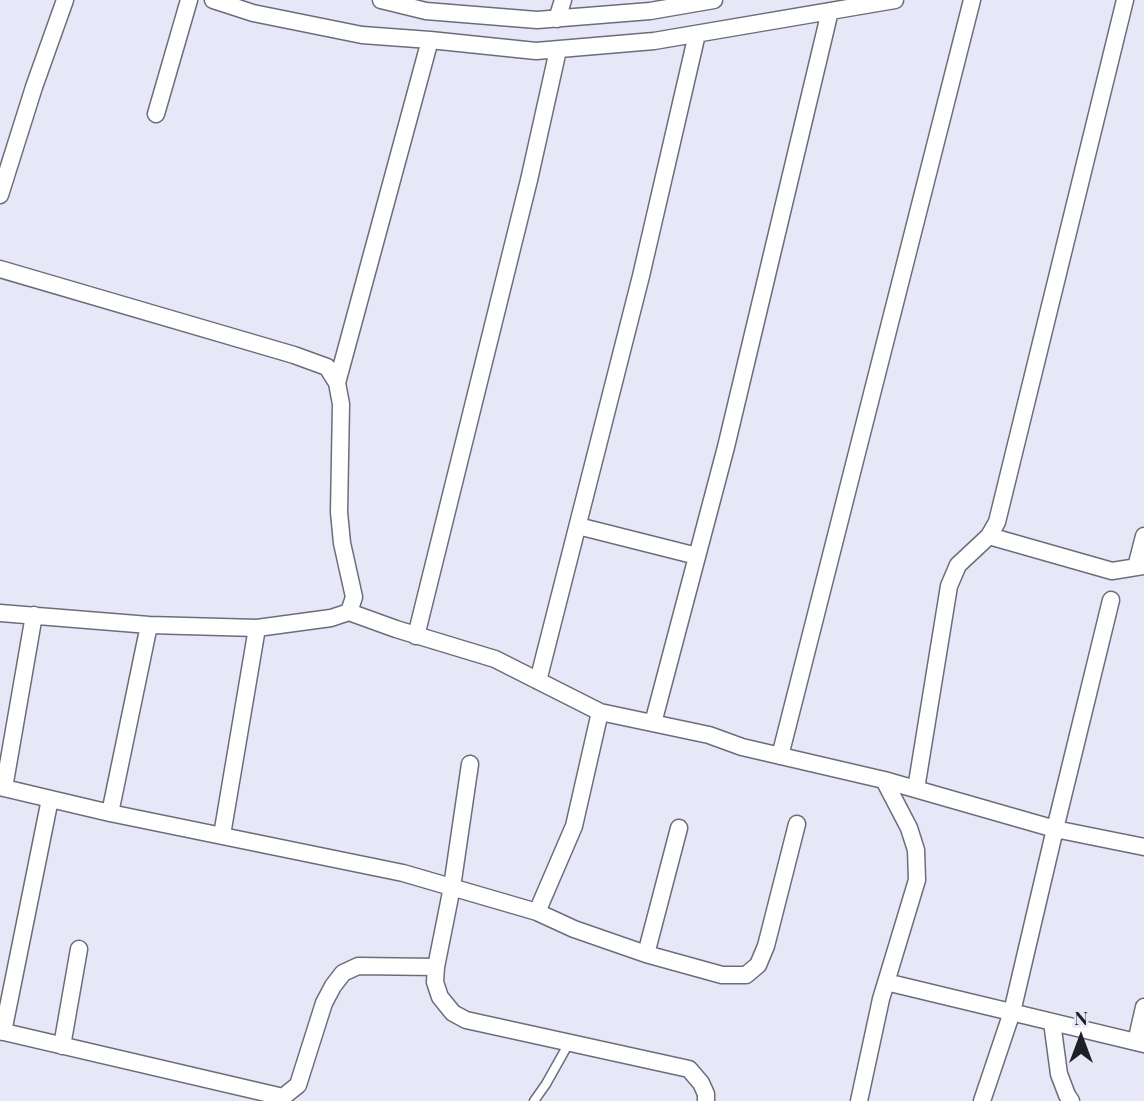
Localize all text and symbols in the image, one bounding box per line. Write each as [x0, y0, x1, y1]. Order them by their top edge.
north arrow [1046, 1003, 1116, 1073]
text: N [1074, 1004, 1088, 1030]

